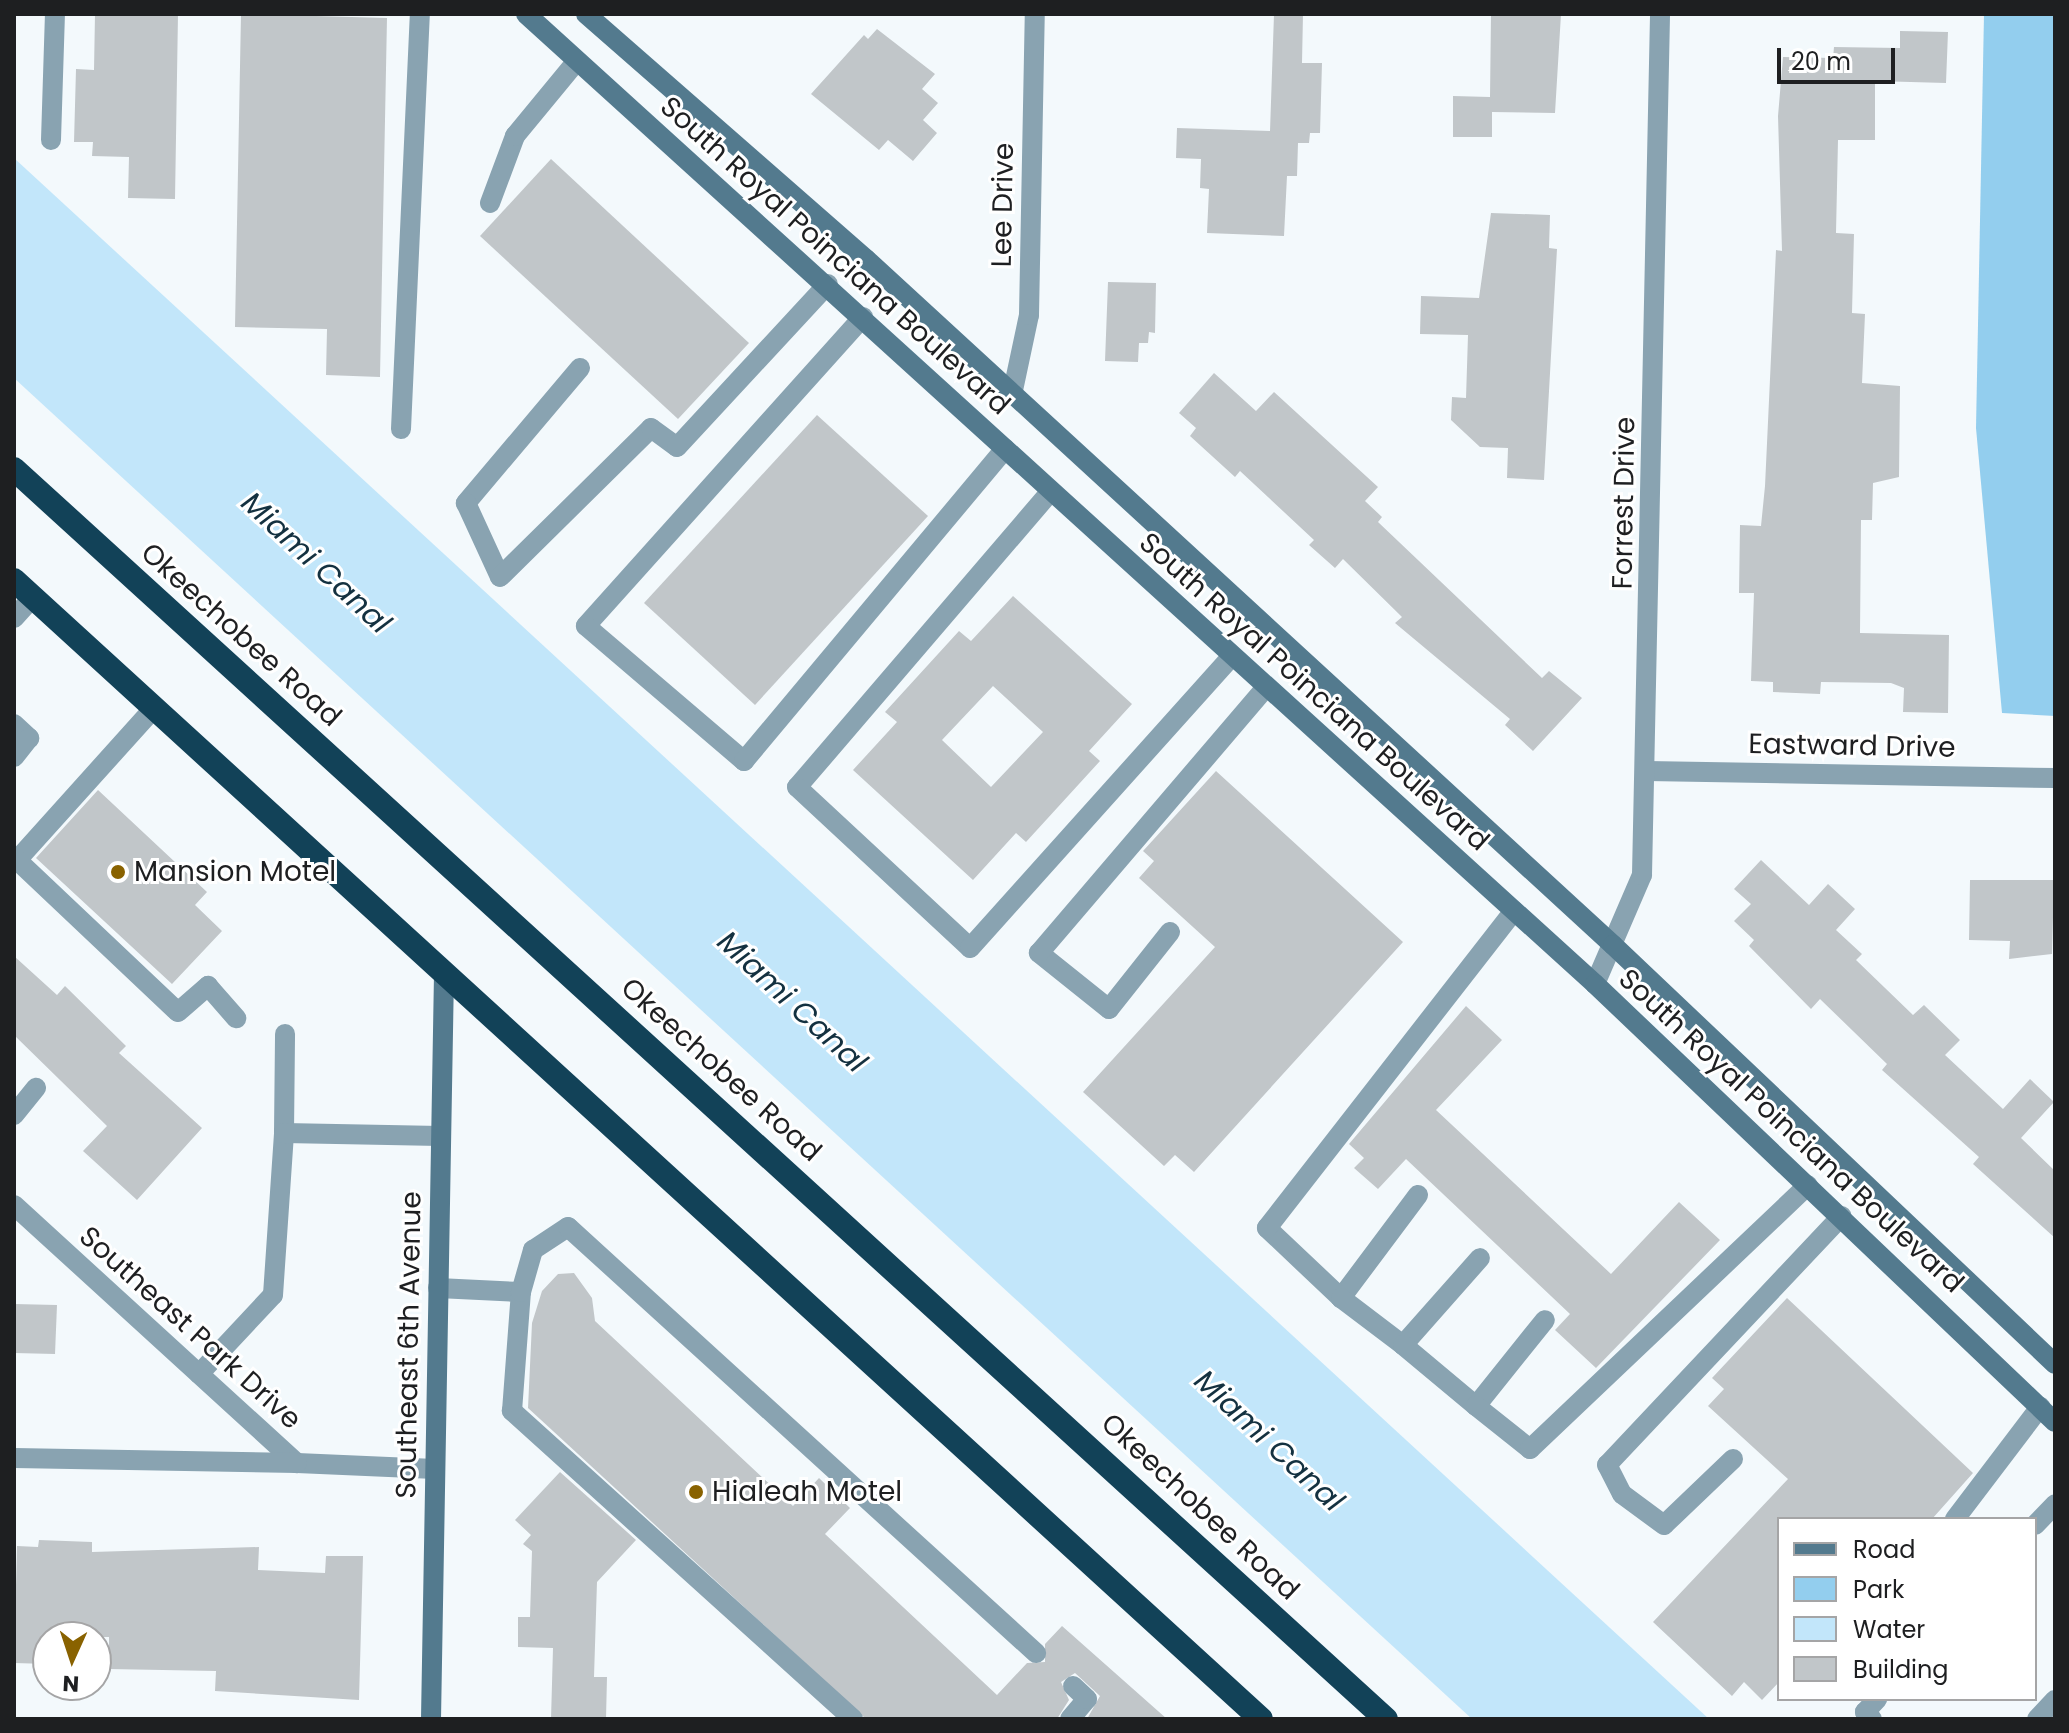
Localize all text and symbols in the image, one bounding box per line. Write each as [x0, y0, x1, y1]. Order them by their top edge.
scale bar [1781, 32, 1899, 82]
text: 20 m [1791, 45, 1851, 78]
street label: South Royal Poinciana Boulevard [653, 90, 1017, 422]
street label: Lee Drive [985, 142, 1021, 268]
street label: Forrest Drive [1606, 416, 1642, 590]
water label: Miami Canal [234, 485, 398, 641]
street label: South Royal Poinciana Boulevard [1132, 526, 1496, 858]
street label: Okeechobee Road [134, 536, 348, 734]
street label: Eastward Drive [1748, 727, 1956, 765]
place label: Mansion Motel [134, 855, 336, 889]
marker: Mansion Motel [109, 863, 127, 881]
water label: Miami Canal [710, 924, 874, 1080]
street label: South Royal Poinciana Boulevard [1612, 962, 1970, 1300]
street label: Okeechobee Road [614, 971, 828, 1169]
street label: Southeast 6th Avenue [390, 1191, 428, 1499]
street label: Southeast Park Drive [72, 1220, 308, 1436]
water label: Miami Canal [1187, 1363, 1351, 1519]
street label: Okeechobee Road [1094, 1407, 1306, 1607]
place label: Hialeah Motel [712, 1475, 902, 1509]
marker: Hialeah Motel [687, 1483, 705, 1501]
legend [1777, 1517, 2037, 1701]
text: Road [1853, 1533, 1915, 1566]
text: Park [1853, 1573, 1904, 1606]
text: Water [1853, 1613, 1925, 1646]
north arrow [32, 1621, 112, 1701]
text: Building [1853, 1653, 1949, 1686]
text: N [62, 1668, 80, 1699]

